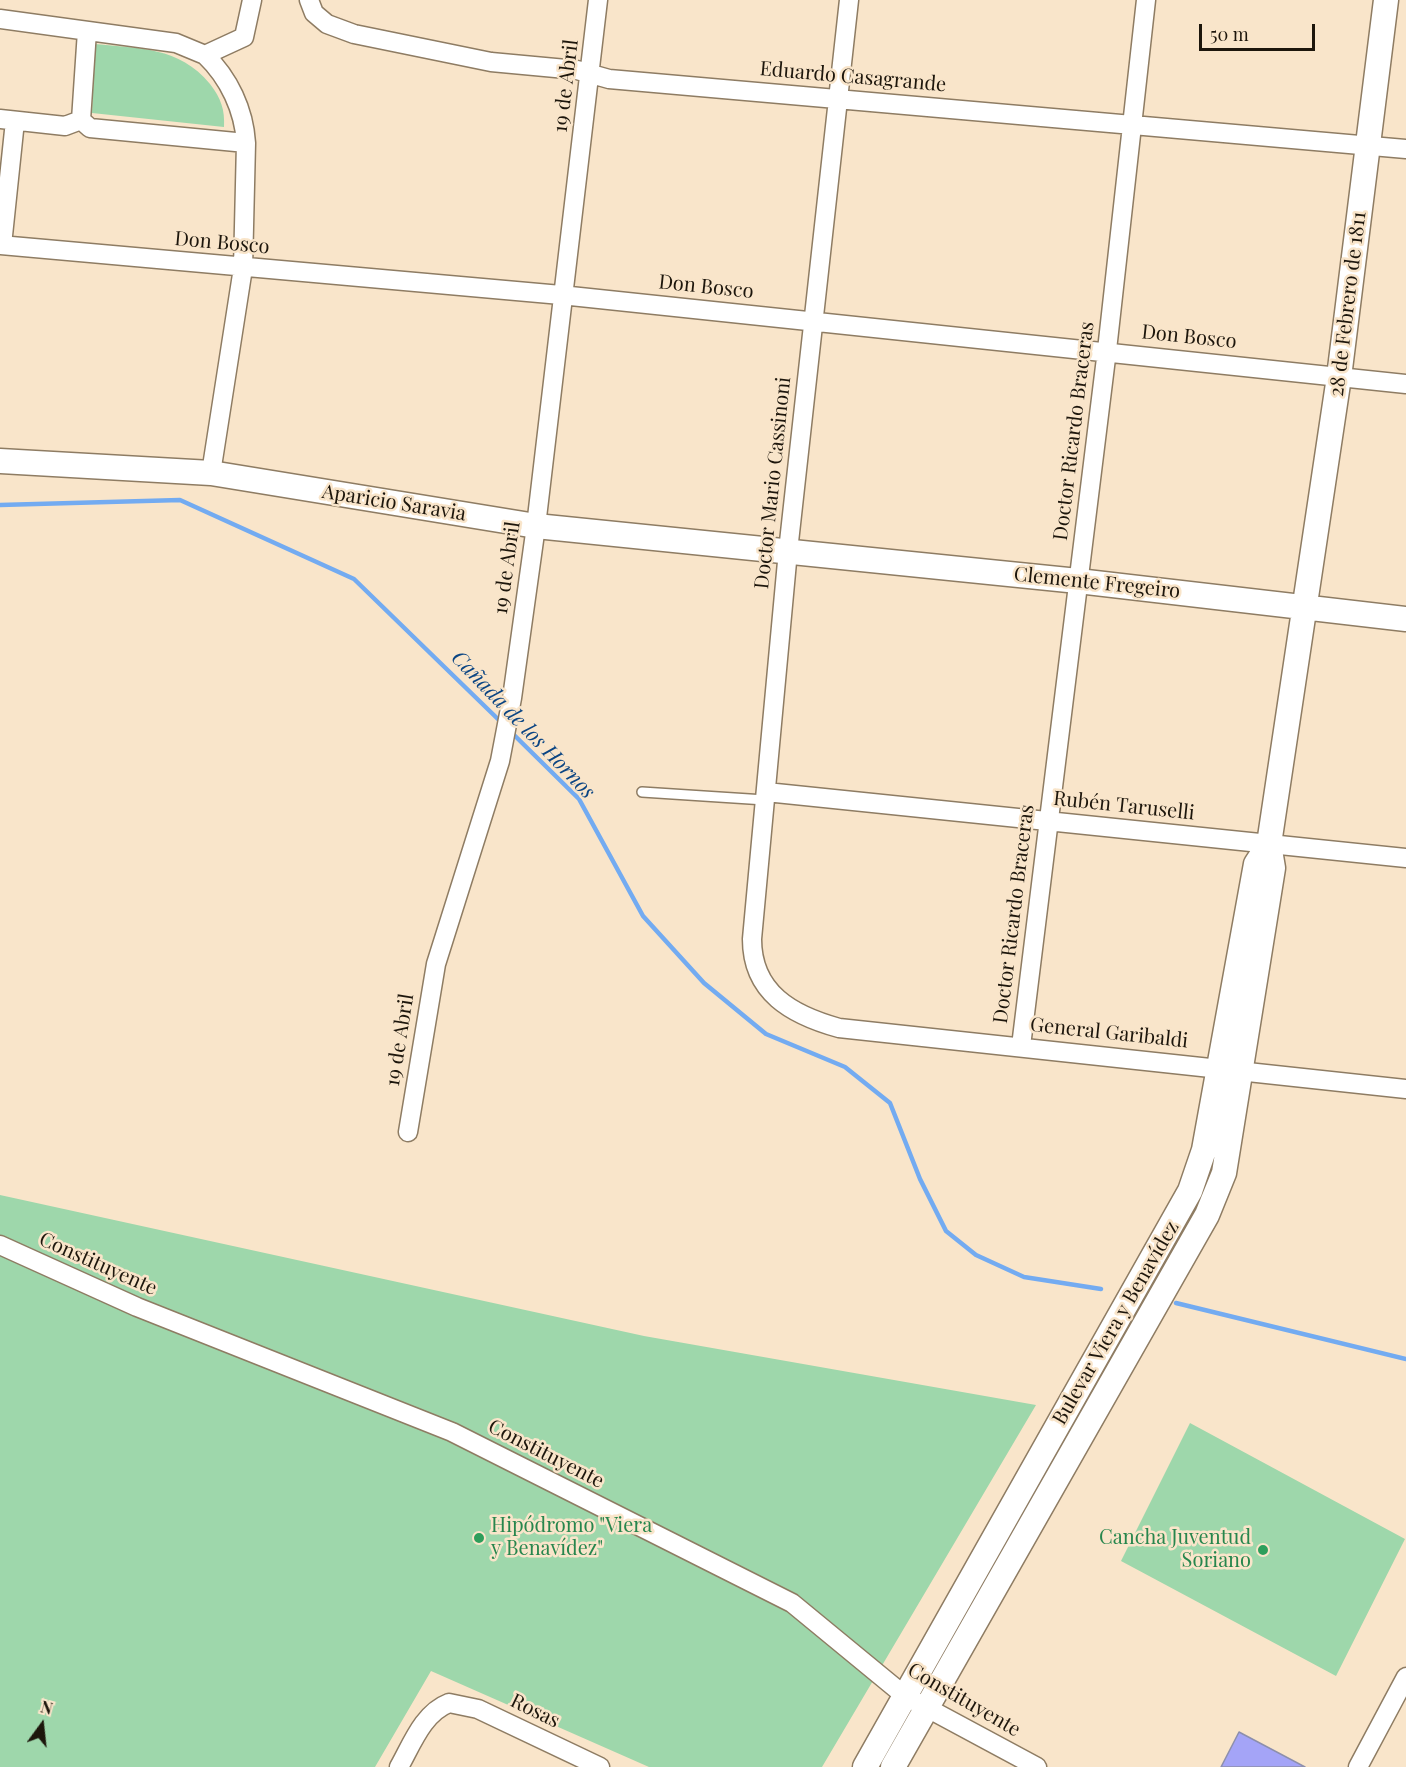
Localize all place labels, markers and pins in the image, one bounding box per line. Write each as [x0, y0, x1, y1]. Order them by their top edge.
place label: Hipódromo "Viera y Benavídez" [491, 1514, 652, 1561]
place label: Cancha Juventud Soriano [1099, 1526, 1251, 1573]
marker: Hipódromo "Viera y Benavídez" [472, 1531, 486, 1545]
marker: Cancha Juventud Soriano [1256, 1543, 1270, 1557]

